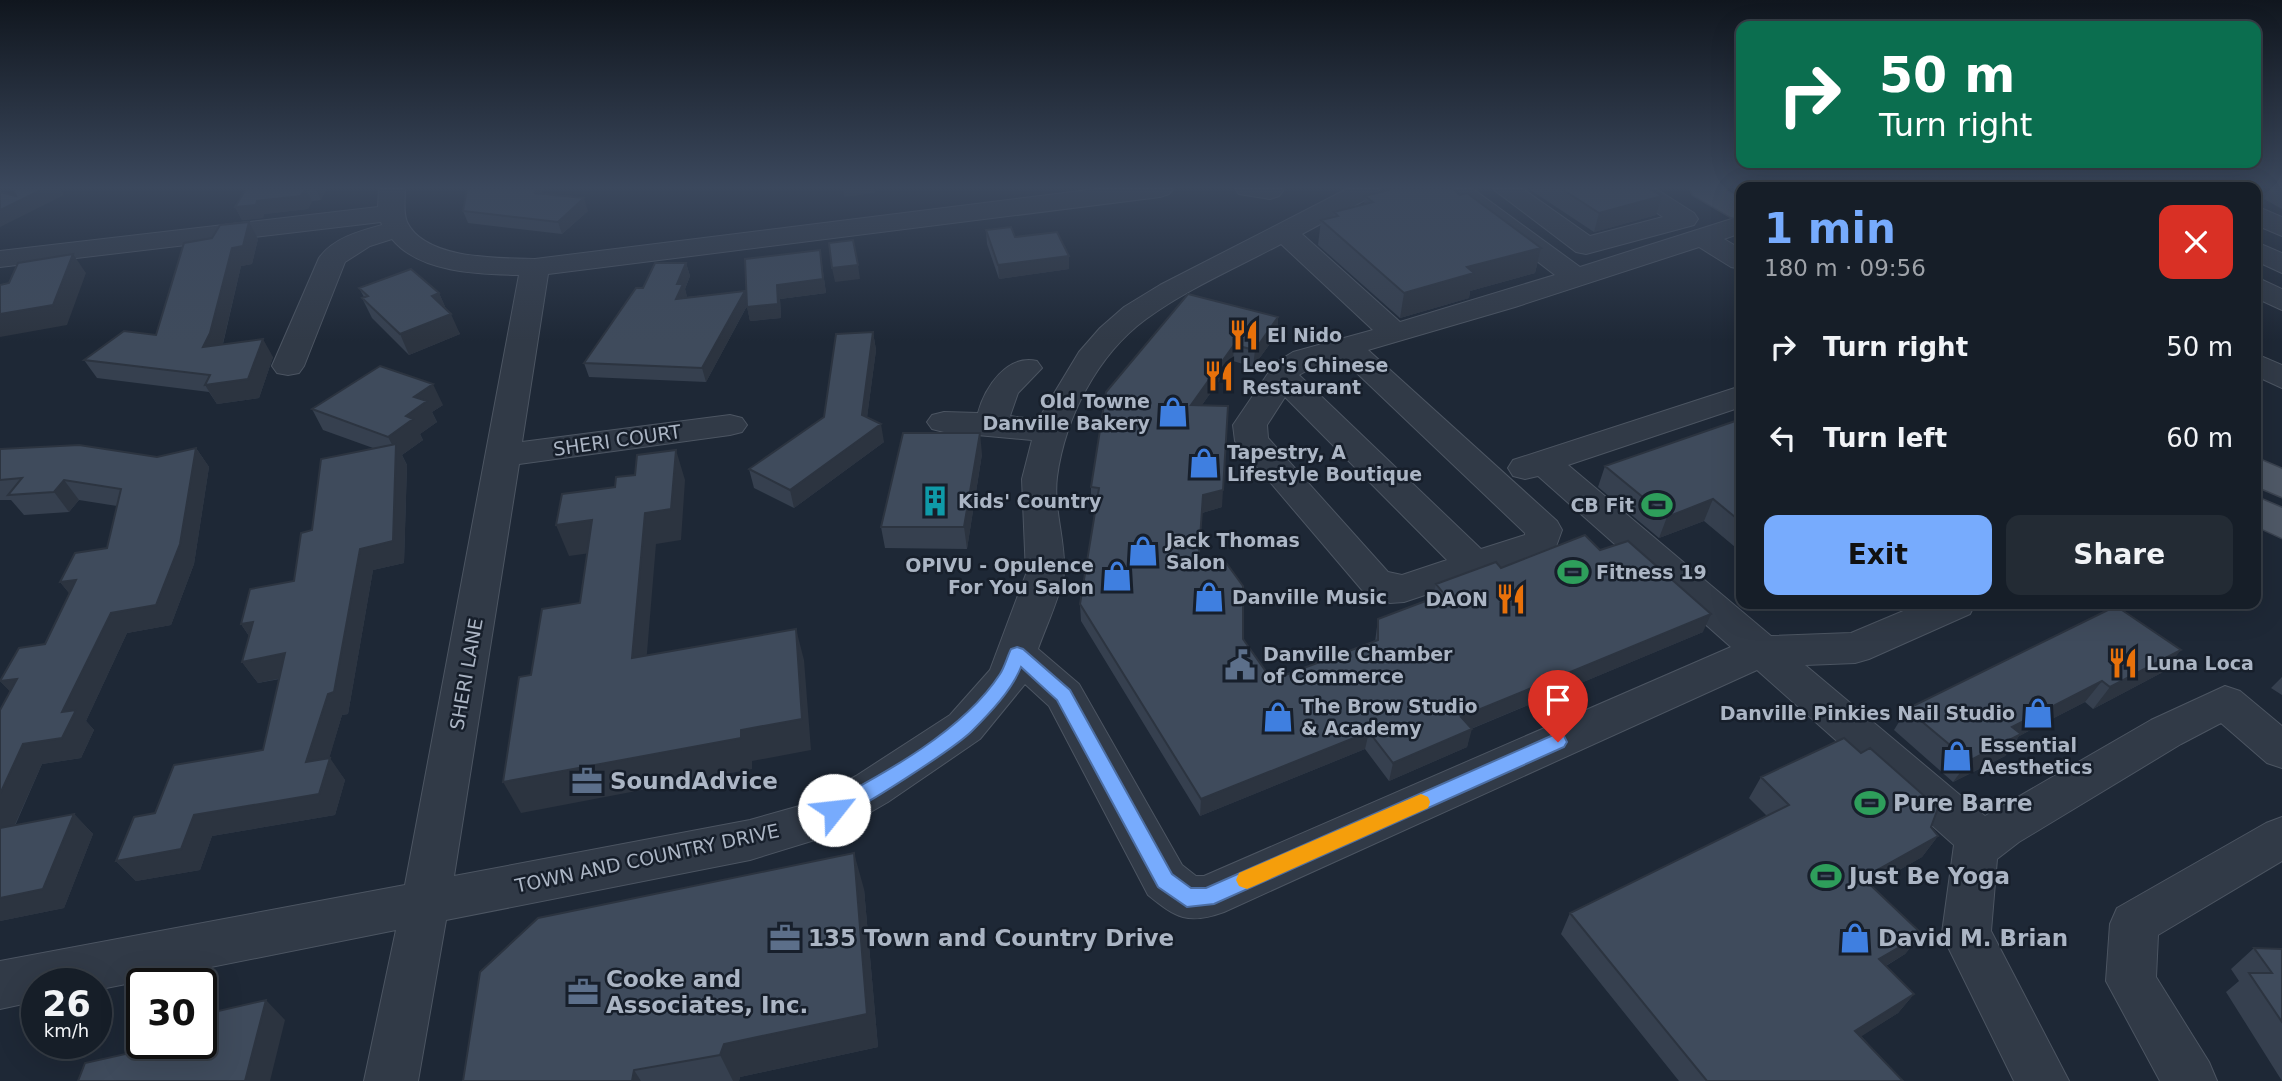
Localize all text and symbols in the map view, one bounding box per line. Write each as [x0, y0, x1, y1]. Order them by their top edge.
text: 50 m [1879, 47, 2015, 104]
icon: right [1764, 49, 1855, 140]
text: Turn right [1879, 106, 2032, 144]
text: 1 min [1764, 204, 1896, 253]
button: close [2159, 205, 2233, 279]
text: 180 m · 09:56 [1764, 255, 1926, 281]
restaurant icon: El Nido [1227, 318, 1261, 352]
place label: El Nido [1267, 324, 1342, 346]
icon: right [1764, 328, 1802, 366]
text: Turn right [1823, 332, 1968, 362]
text: 50 m [2166, 332, 2233, 362]
place label: Leo's Chinese Restaurant [1242, 354, 1388, 398]
restaurant icon: Leo's Chinese Restaurant [1202, 359, 1236, 393]
place label: Old Towne Danville Bakery [982, 390, 1151, 434]
shop icon: Old Towne Danville Bakery [1156, 395, 1190, 429]
icon: left [1764, 419, 1802, 457]
street label: SHERI COURT [552, 420, 683, 460]
text: Turn left [1823, 423, 1947, 453]
text: 60 m [2166, 423, 2233, 453]
place label: Tapestry, A Lifestyle Boutique [1227, 441, 1422, 485]
shop icon: Tapestry, A Lifestyle Boutique [1187, 446, 1221, 480]
building icon: Kids' Country [918, 484, 952, 518]
sports icon: CB Fit [1640, 488, 1674, 522]
place label: Kids' Country [958, 490, 1102, 512]
place label: CB Fit [1570, 494, 1634, 516]
button: Exit [1764, 515, 1992, 595]
button: Share [2006, 515, 2233, 595]
place label: Jack Thomas Salon [1164, 529, 1300, 573]
shop icon: Jack Thomas Salon [1126, 534, 1160, 568]
place label: OPIVU - Opulence For You Salon [905, 554, 1094, 598]
sports icon: Fitness 19 [1556, 555, 1590, 589]
shop icon: OPIVU - Opulence For You Salon [1100, 559, 1134, 593]
place label: Fitness 19 [1596, 561, 1707, 583]
shop icon: Danville Music [1192, 580, 1226, 614]
restaurant icon: DAON [1494, 582, 1528, 616]
place label: Danville Music [1232, 586, 1387, 608]
place label: DAON [1425, 588, 1488, 610]
street label: SHERI LANE [445, 616, 487, 732]
place label: Danville Chamber of Commerce [1263, 643, 1453, 687]
restaurant icon: Luna Loca [2106, 646, 2140, 680]
public building icon: Danville Chamber of Commerce [1223, 648, 1257, 682]
place label: Luna Loca [2146, 652, 2254, 674]
pin [1528, 670, 1588, 742]
icon: arrive [1539, 681, 1577, 719]
place label: The Brow Studio & Academy [1301, 695, 1478, 739]
shop icon: Danville Pinkies Nail Studio [2021, 696, 2055, 730]
shop icon: The Brow Studio & Academy [1261, 700, 1295, 734]
place label: Danville Pinkies Nail Studio [1720, 702, 2015, 724]
place label: Essential Aesthetics [1980, 734, 2093, 778]
shop icon: Essential Aesthetics [1940, 739, 1974, 773]
office icon: SoundAdvice [570, 764, 604, 798]
place label: SoundAdvice [610, 768, 778, 794]
position arrow [797, 773, 871, 847]
sports icon: Pure Barre [1853, 786, 1887, 820]
place label: Pure Barre [1893, 790, 2033, 816]
street label: TOWN AND COUNTRY DRIVE [512, 819, 781, 897]
sports icon: Just Be Yoga [1809, 859, 1843, 893]
place label: Just Be Yoga [1847, 863, 2010, 889]
office icon: 135 Town and Country Drive [768, 921, 802, 955]
shop icon: David M. Brian [1838, 921, 1872, 955]
place label: 135 Town and Country Drive [808, 925, 1174, 951]
place label: David M. Brian [1878, 925, 2068, 951]
place label: Cooke and Associates, Inc. [606, 966, 808, 1018]
speed limit sign: 30 [126, 968, 217, 1059]
office icon: Cooke and Associates, Inc. [566, 975, 600, 1009]
text: 26 [42, 984, 91, 1024]
text: km/h [44, 1020, 89, 1041]

